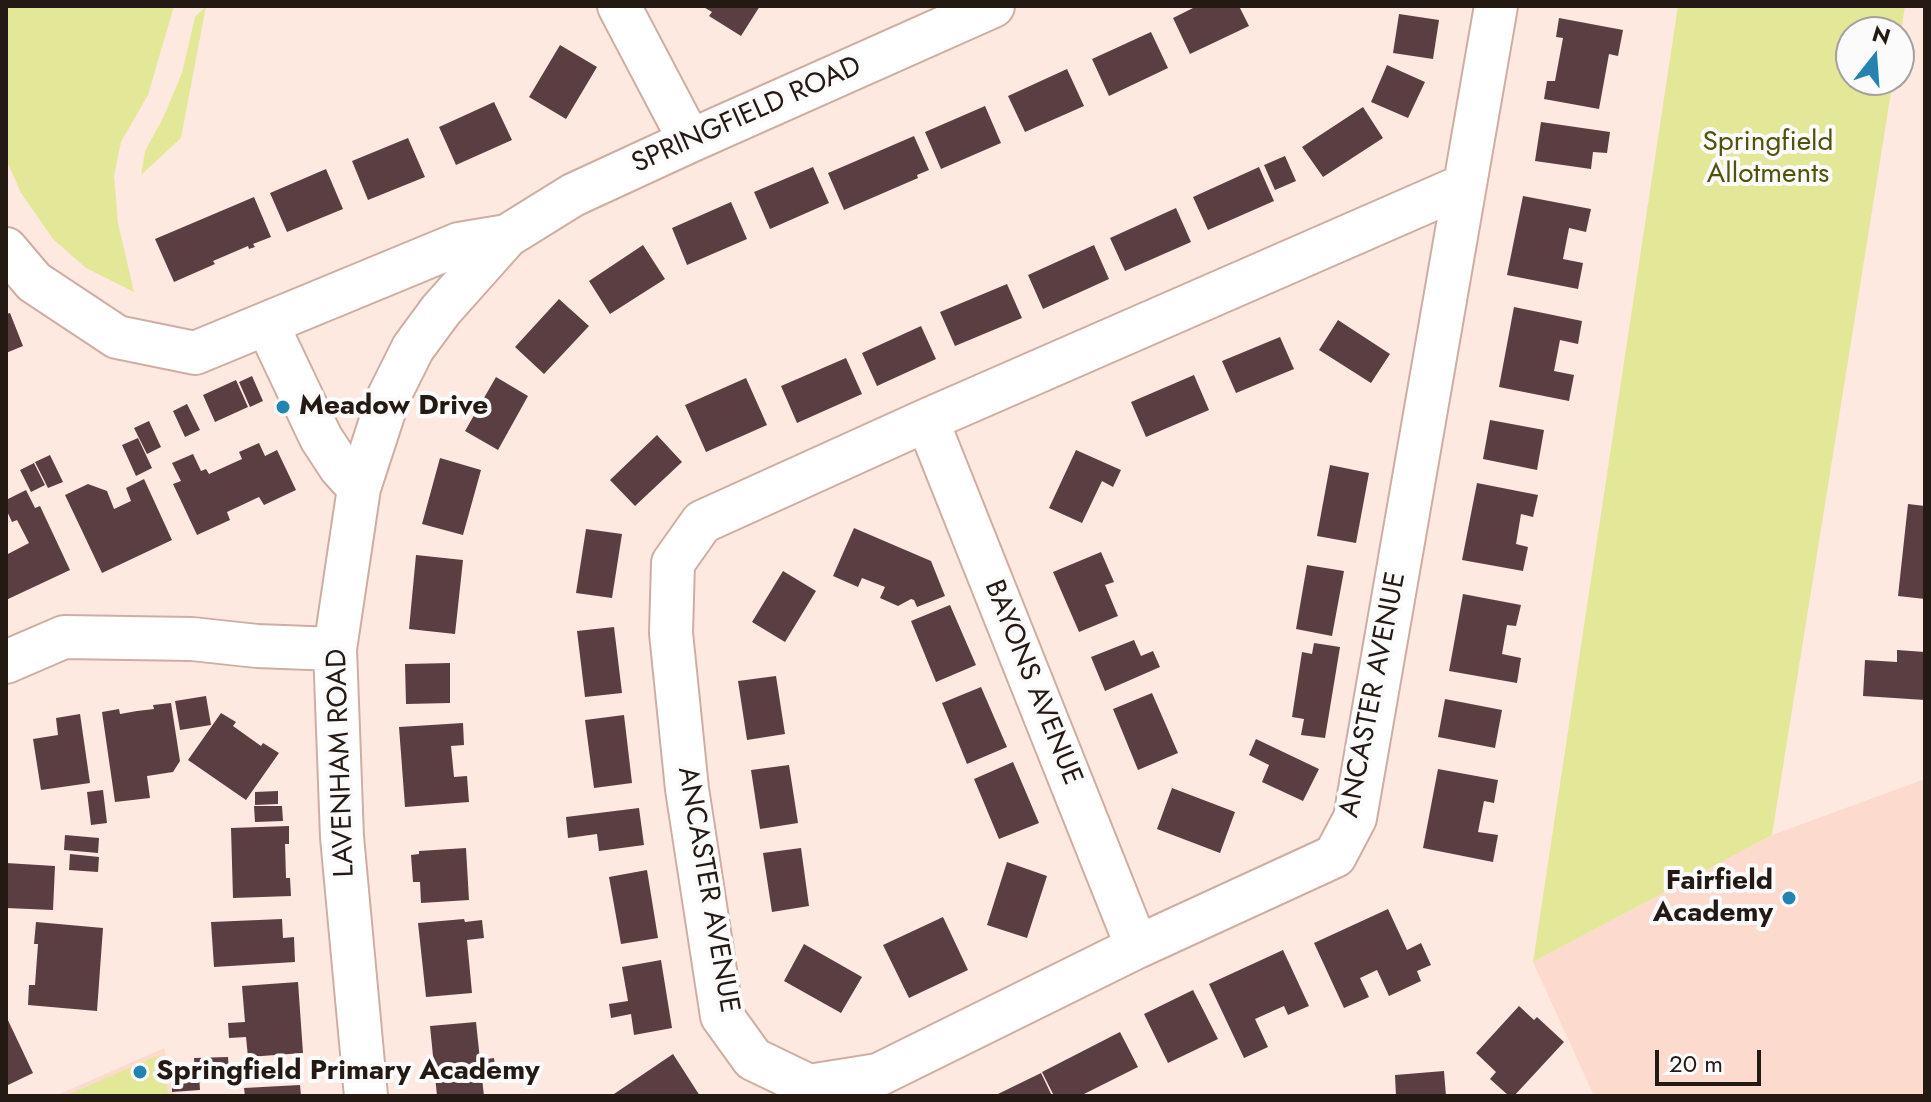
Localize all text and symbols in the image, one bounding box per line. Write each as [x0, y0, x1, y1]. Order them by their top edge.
north arrow [1835, 16, 1915, 96]
text: N [1868, 17, 1894, 53]
street label: SPRINGFIELD ROAD [627, 50, 867, 182]
park label: Springfield Allotments [1703, 126, 1833, 192]
place label: Meadow Drive [299, 390, 488, 424]
marker: Meadow Drive [274, 398, 292, 416]
street label: ANCASTER AVENUE [1334, 569, 1414, 821]
street label: BAYONS AVENUE [976, 576, 1088, 790]
street label: LAVENHAM ROAD [321, 648, 363, 878]
street label: ANCASTER AVENUE [669, 764, 745, 1016]
place label: Fairfield Academy [1653, 865, 1773, 931]
marker: Fairfield Academy [1780, 889, 1798, 907]
scale bar [1659, 1034, 1765, 1084]
text: 20 m [1669, 1046, 1723, 1081]
place label: Springfield Primary Academy [156, 1055, 540, 1089]
marker: Springfield Primary Academy [131, 1063, 149, 1081]

